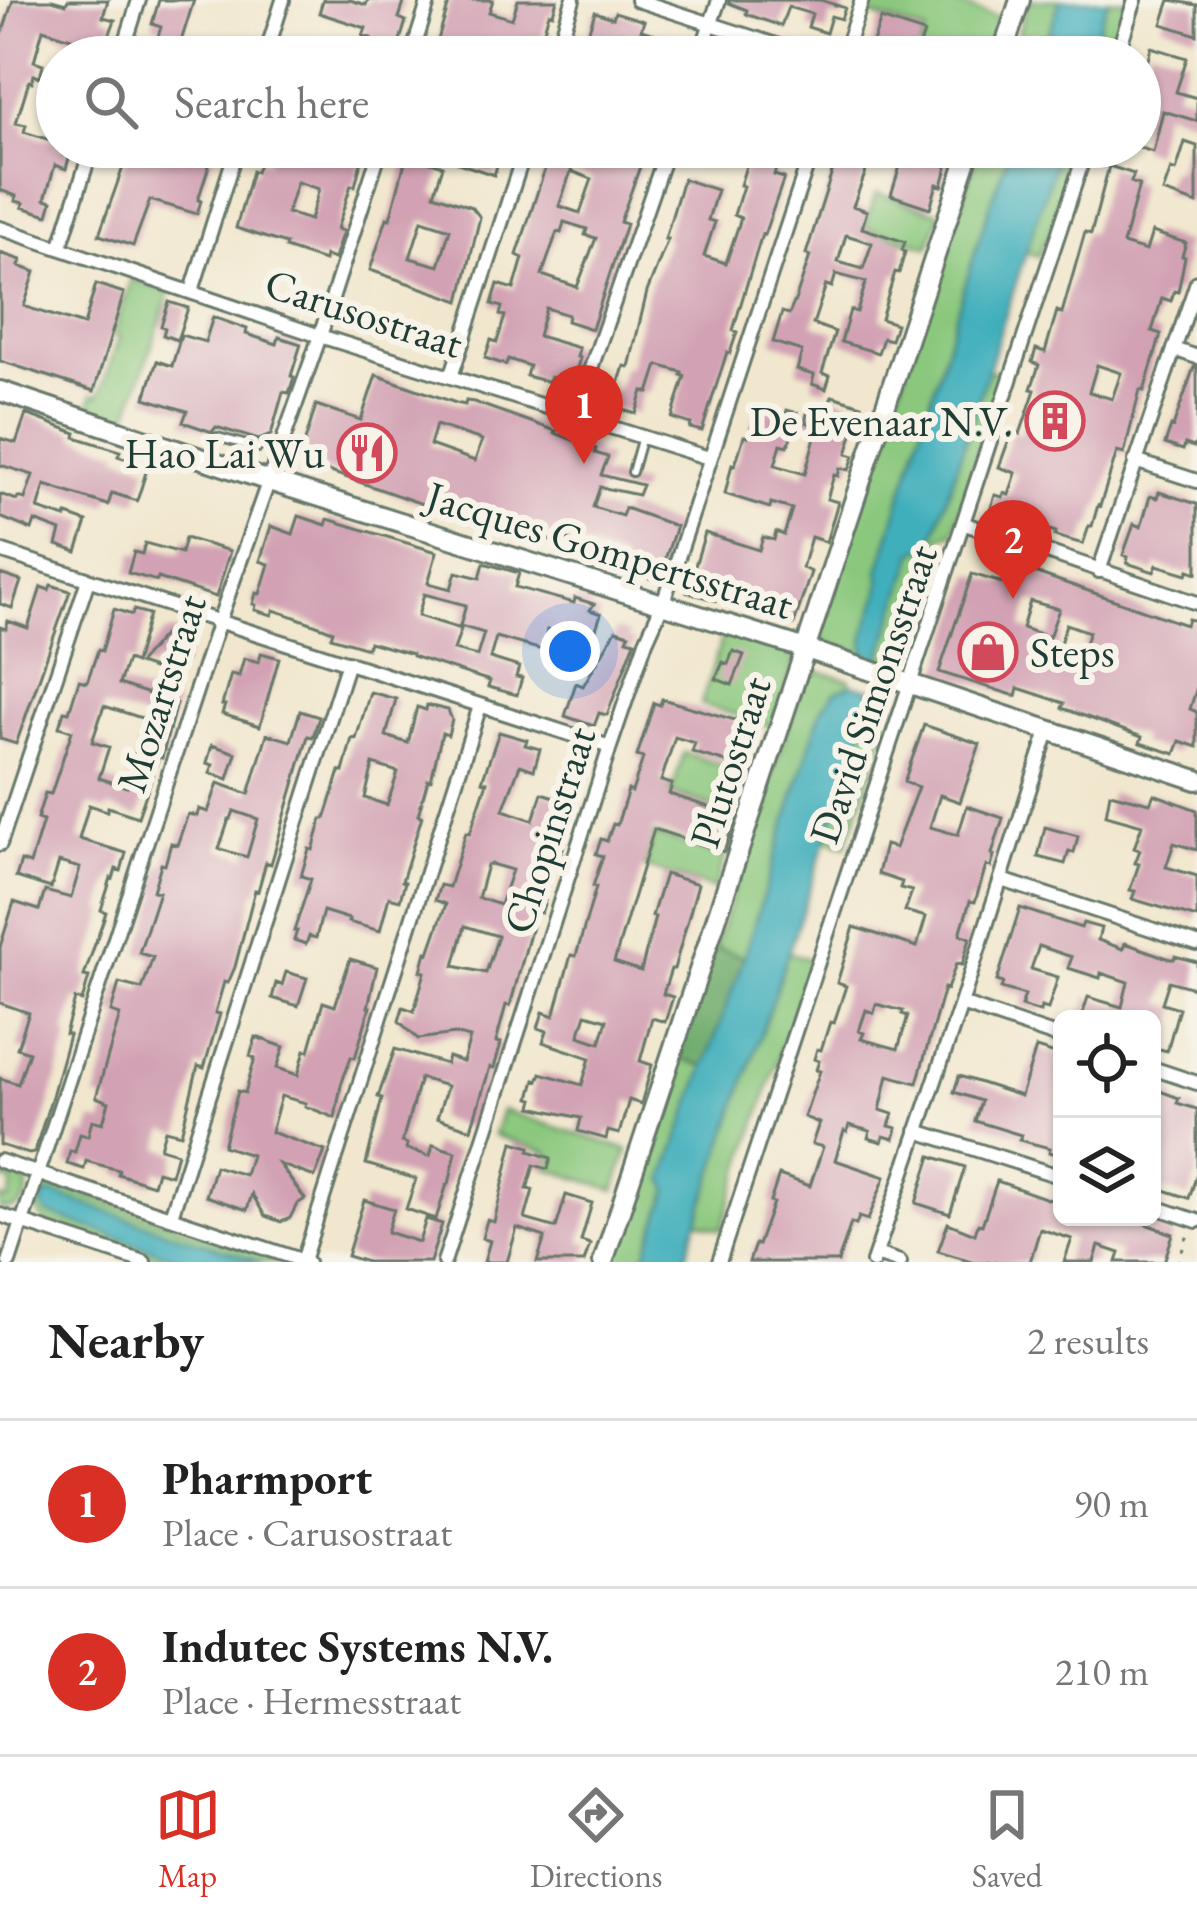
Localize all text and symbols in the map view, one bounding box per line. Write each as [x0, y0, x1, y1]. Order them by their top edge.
search box [36, 36, 1161, 168]
icon: search [78, 69, 144, 135]
text: Search here [174, 73, 369, 131]
street label: Carusostraat [258, 255, 470, 371]
pin: 1 [545, 365, 623, 464]
building icon: De Evenaar N.V. [1024, 390, 1086, 452]
place label: De Evenaar N.V. [750, 394, 1013, 449]
restaurant icon: Hao Lai Wu [336, 422, 398, 484]
place label: Hao Lai Wu [124, 426, 325, 481]
street label: Jacques Gompertsstraat [417, 467, 800, 632]
pin: 2 [974, 500, 1052, 599]
street label: David Simonsstraat [796, 537, 950, 851]
street label: Mozartstraat [103, 587, 219, 799]
your location [540, 621, 600, 681]
shop icon: Steps [957, 621, 1019, 683]
place label: Steps [1030, 625, 1114, 680]
street label: Plutostraat [677, 669, 783, 855]
street label: Chopinstraat [490, 720, 608, 940]
map controls [1053, 1010, 1161, 1226]
button: locate [1053, 1010, 1161, 1118]
button: layers [1053, 1118, 1161, 1226]
text: Nearby [48, 1307, 204, 1373]
text: 2 results [1027, 1315, 1149, 1366]
text: Pharmport [162, 1449, 372, 1507]
text: 1 [77, 1478, 97, 1529]
text: 90 m [1073, 1478, 1149, 1529]
text: Place · Carusostraat [162, 1507, 452, 1558]
text: Indutec Systems N.V. [162, 1617, 553, 1675]
text: 2 [77, 1646, 97, 1697]
text: 210 m [1055, 1646, 1149, 1697]
text: Place · Hermesstraat [162, 1675, 461, 1726]
tab: Map [155, 1782, 221, 1897]
tab: Directions [530, 1782, 663, 1897]
tab: Saved [972, 1782, 1042, 1897]

